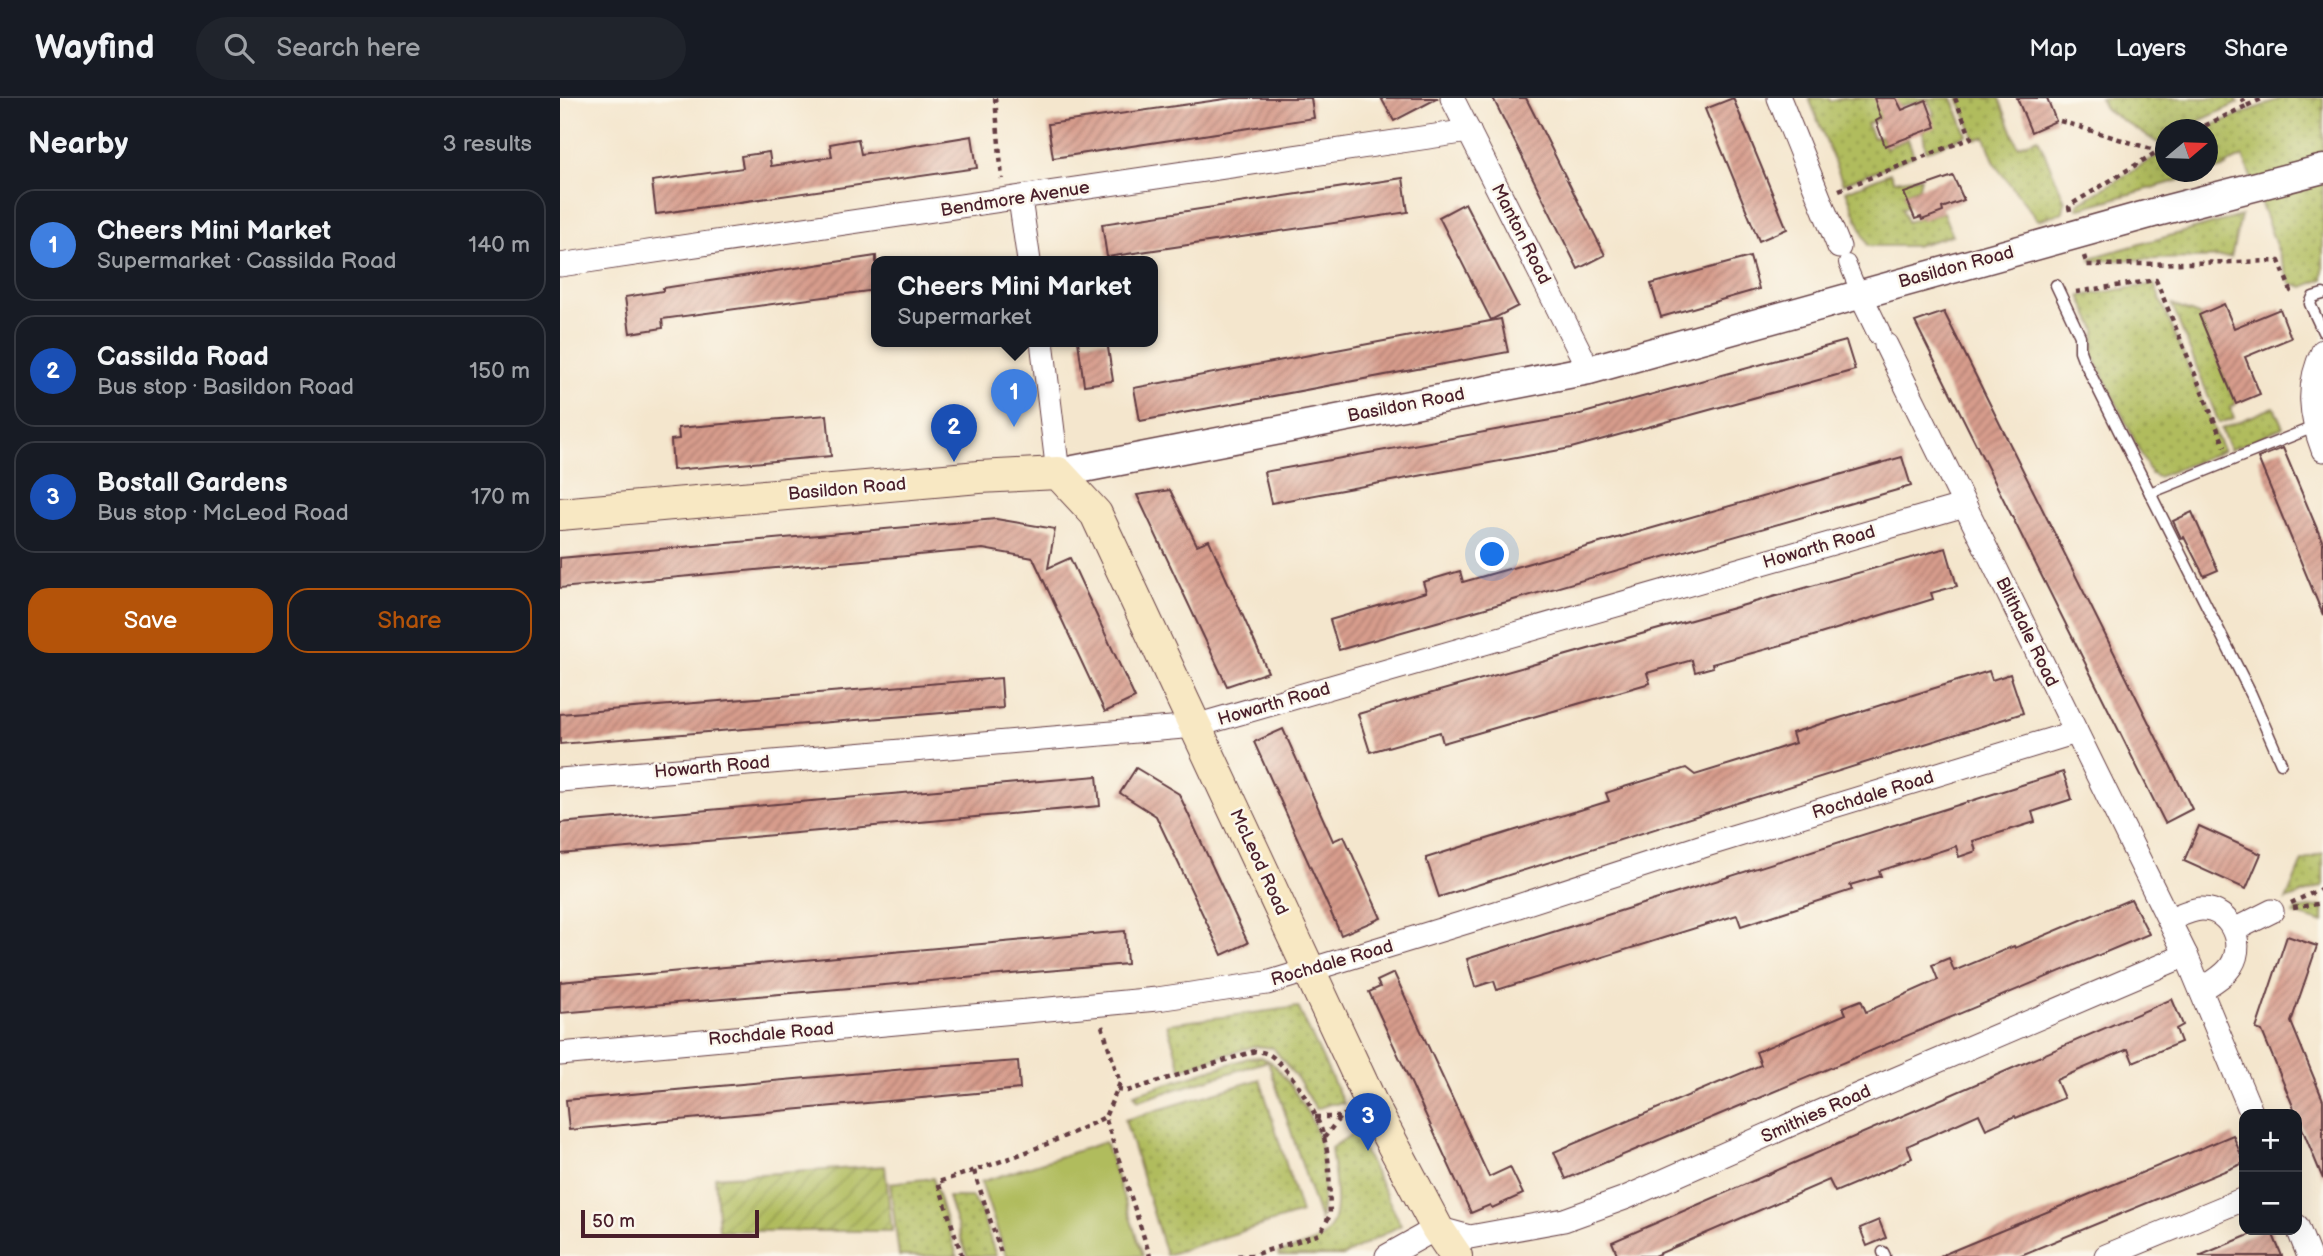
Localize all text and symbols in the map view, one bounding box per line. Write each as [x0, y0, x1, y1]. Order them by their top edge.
search box [196, 17, 686, 80]
text: Wayfind [35, 28, 154, 68]
icon: search [220, 29, 258, 67]
text: Search here [276, 33, 421, 64]
text: Map [2029, 34, 2077, 63]
text: Layers [2115, 34, 2186, 63]
text: Share [2224, 34, 2288, 63]
north arrow [2155, 119, 2218, 182]
text: Nearby [28, 126, 128, 162]
text: 3 results [443, 130, 532, 158]
street label: Bendmore Avenue [939, 177, 1091, 221]
street label: Manton Road [1487, 180, 1555, 288]
text: Cheers Mini Market [97, 216, 331, 247]
text: 1 [48, 231, 58, 259]
text: 140 m [468, 231, 530, 259]
street label: Basildon Road [1896, 242, 2016, 292]
text: Supermarket · Cassilda Road [97, 247, 396, 275]
popup [871, 256, 1158, 347]
text: Cheers Mini Market [898, 272, 1131, 303]
text: Supermarket [898, 303, 1032, 331]
text: Cassilda Road [97, 342, 269, 373]
text: 2 [46, 357, 60, 385]
text: 150 m [469, 357, 530, 385]
pin: 1 [991, 369, 1037, 427]
text: Bus stop · Basildon Road [97, 373, 354, 401]
street label: Basildon Road [1346, 383, 1466, 427]
pin: 2 [931, 404, 977, 462]
text: Bostall Gardens [97, 468, 287, 499]
street label: Basildon Road [787, 473, 907, 505]
text: 3 [46, 483, 60, 511]
text: 170 m [471, 483, 530, 511]
text: Bus stop · McLeod Road [97, 499, 349, 527]
street label: Howarth Road [1760, 521, 1878, 573]
your location [1475, 537, 1509, 571]
street label: Blithdale Road [1991, 574, 2063, 690]
button: Save [28, 588, 273, 653]
button: Share [287, 588, 532, 653]
street label: Howarth Road [1215, 678, 1333, 730]
street label: Howarth Road [653, 751, 771, 783]
street label: Rochdale Road [1810, 767, 1936, 823]
street label: McLeod Road [1225, 806, 1293, 918]
street label: Rochdale Road [1269, 936, 1395, 990]
street label: Rochdale Road [707, 1018, 835, 1050]
street label: Smithies Road [1758, 1080, 1874, 1148]
pin: 3 [1345, 1093, 1391, 1151]
map controls [2239, 1109, 2302, 1235]
button: + [2239, 1109, 2302, 1172]
button: − [2239, 1172, 2302, 1235]
scale bar [581, 1207, 760, 1239]
text: 50 m [592, 1210, 635, 1233]

